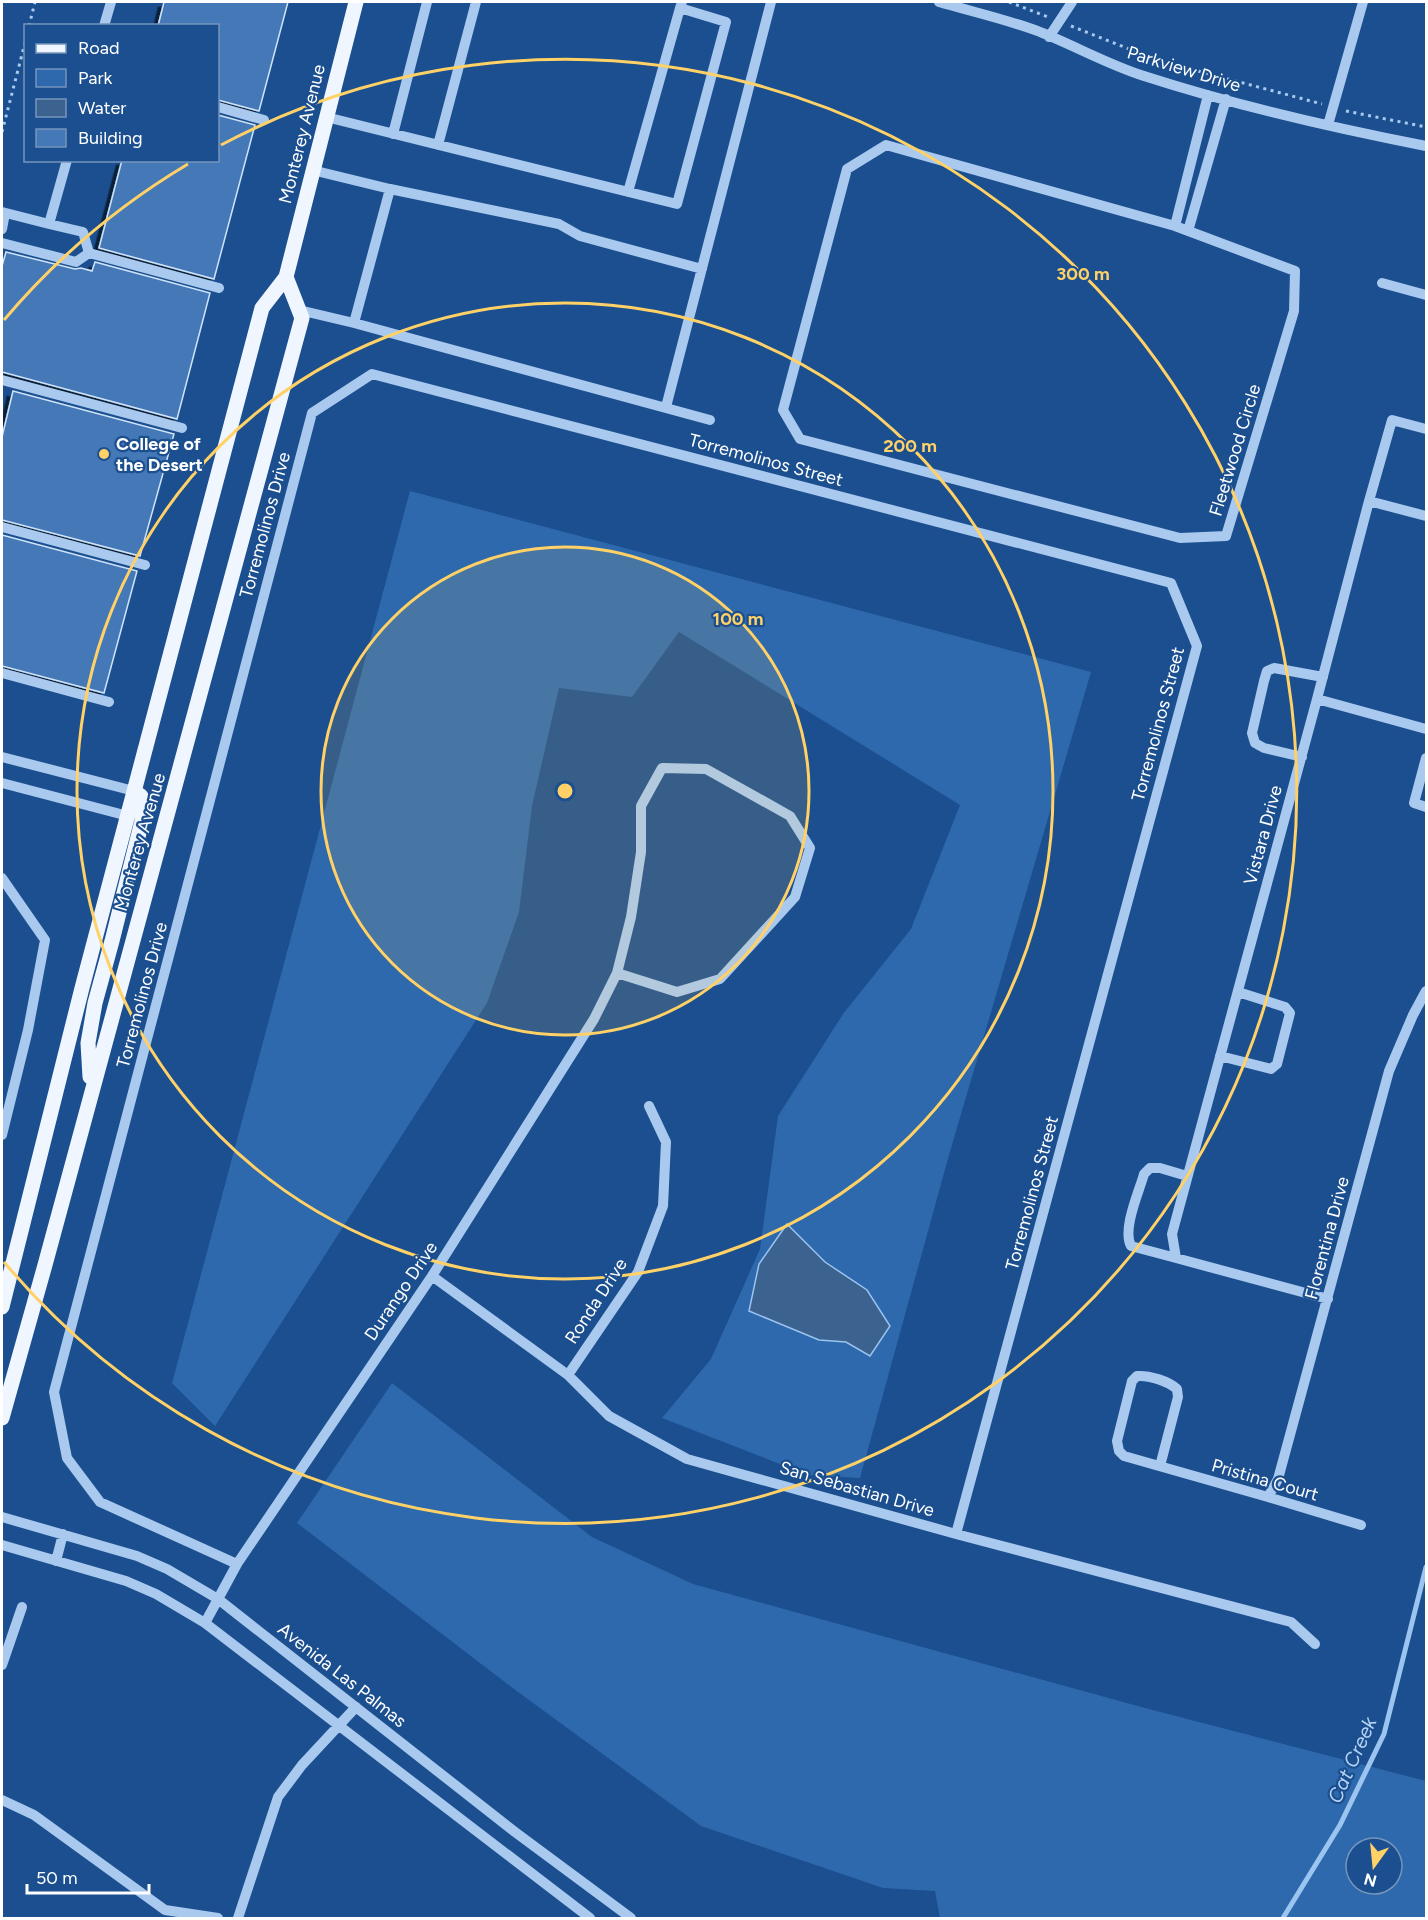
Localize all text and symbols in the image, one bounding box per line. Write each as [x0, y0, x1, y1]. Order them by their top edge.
legend [24, 24, 219, 162]
text: Road [78, 37, 119, 59]
street label: Parkview Drive [1125, 41, 1244, 97]
street label: Monterey Avenue [274, 62, 330, 206]
text: Park [78, 67, 113, 89]
text: Water [78, 97, 126, 119]
text: Building [78, 127, 143, 149]
text: 300 m [1056, 263, 1110, 285]
street label: Fleetwood Circle [1204, 381, 1266, 519]
street label: Torremolinos Street [686, 429, 846, 491]
place label: College of the Desert [116, 433, 203, 476]
text: 200 m [883, 435, 937, 457]
marker: College of the Desert [97, 447, 111, 461]
street label: Torremolinos Drive [235, 450, 295, 600]
text: 100 m [713, 608, 763, 630]
street label: Torremolinos Street [1127, 644, 1189, 804]
street label: Monterey Avenue [110, 770, 170, 914]
centre of rings [555, 781, 575, 801]
street label: Vistara Drive [1239, 783, 1287, 887]
street label: Torremolinos Drive [112, 920, 172, 1070]
street label: Torremolinos Street [1001, 1113, 1063, 1273]
street label: Florentina Drive [1300, 1174, 1354, 1302]
street label: Durango Drive [360, 1237, 442, 1345]
street label: Ronda Drive [560, 1254, 632, 1348]
street label: Pristina Court [1209, 1454, 1321, 1506]
street label: San Sebastian Drive [777, 1456, 937, 1522]
street label: Avenida Las Palmas [273, 1618, 411, 1732]
water label: Cat Creek [1322, 1712, 1382, 1807]
north arrow [1344, 1836, 1404, 1896]
scale bar [27, 1857, 148, 1895]
text: 50 m [36, 1867, 78, 1889]
text: N [1362, 1869, 1379, 1891]

